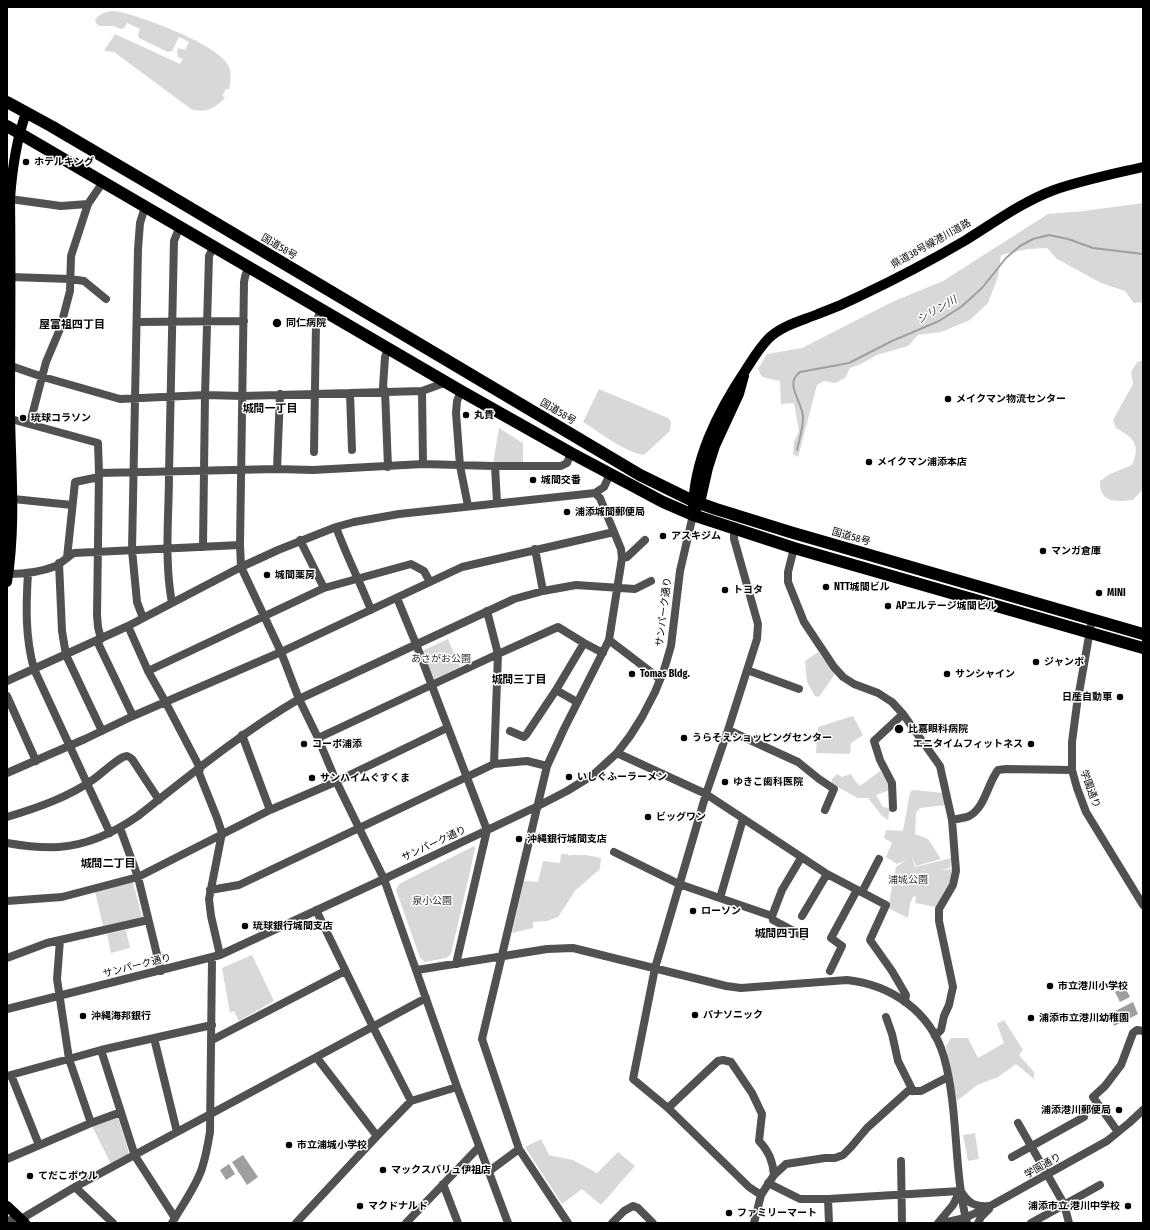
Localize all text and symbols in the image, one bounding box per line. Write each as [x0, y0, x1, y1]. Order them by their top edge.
place label: ホテルキング [34, 156, 94, 168]
marker: ホテルキング [21, 157, 31, 167]
street label: 県道38号線港川道路 [889, 217, 973, 271]
street label: 国道58号 [259, 232, 299, 262]
water label: シリン川 [915, 293, 959, 327]
marker: 同仁病院 [271, 317, 283, 329]
place label: 同仁病院 [286, 317, 326, 329]
district label: 屋富祖四丁目 [39, 318, 105, 332]
place label: メイクマン物流センター [956, 393, 1066, 405]
marker: メイクマン物流センター [943, 394, 953, 404]
street label: 国道58号 [538, 397, 578, 427]
district label: 城間一丁目 [243, 402, 297, 416]
place label: 丸貴 [474, 409, 494, 421]
marker: 丸貴 [461, 410, 471, 420]
place label: 琉球コラソン [31, 412, 91, 424]
marker: 琉球コラソン [18, 413, 28, 423]
place label: メイクマン浦添本店 [877, 456, 967, 468]
marker: メイクマン浦添本店 [864, 457, 874, 467]
place label: 城間交番 [541, 474, 581, 486]
marker: 城間交番 [528, 475, 538, 485]
place label: 浦添城間郵便局 [575, 506, 645, 518]
marker: 浦添城間郵便局 [562, 507, 572, 517]
street label: 国道58号 [830, 526, 872, 548]
place label: アスキジム [671, 530, 721, 542]
marker: アスキジム [658, 531, 668, 541]
place label: マンガ倉庫 [1051, 545, 1101, 557]
marker: マンガ倉庫 [1038, 546, 1048, 556]
place label: 城間薬房 [275, 569, 315, 581]
marker: 城間薬房 [262, 570, 272, 580]
street label: サンパーク通り [654, 577, 674, 647]
place label: NTT城間ビル [834, 581, 890, 593]
marker: NTT城間ビル [821, 582, 831, 592]
place label: トヨタ [733, 584, 763, 596]
marker: トヨタ [720, 585, 730, 595]
place label: MINI [1107, 587, 1126, 599]
marker: MINI [1094, 588, 1104, 598]
place label: APエルテージ城間ビル [896, 600, 997, 612]
marker: APエルテージ城間ビル [883, 601, 893, 611]
park label: あさがお公園 [411, 653, 471, 665]
place label: ジャンボ [1044, 656, 1084, 668]
marker: ジャンボ [1031, 657, 1041, 667]
place label: Tomas Bldg. [640, 668, 690, 680]
place label: サンシャイン [955, 668, 1015, 680]
marker: Tomas Bldg. [627, 669, 637, 679]
marker: サンシャイン [942, 669, 952, 679]
district label: 城間三丁目 [492, 673, 546, 687]
place label: 日産自動車 [1062, 691, 1112, 703]
marker: 日産自動車 [1115, 692, 1125, 702]
marker: 比嘉眼科病院 [893, 723, 905, 735]
place label: 比嘉眼科病院 [908, 723, 968, 735]
place label: うらそえショッピングセンター [692, 732, 832, 744]
marker: うらそえショッピングセンター [679, 733, 689, 743]
place label: コーポ浦添 [312, 738, 362, 750]
place label: エニタイムフィットネス [913, 738, 1023, 750]
marker: コーポ浦添 [299, 739, 309, 749]
marker: エニタイムフィットネス [1026, 739, 1036, 749]
street label: 学園通り [1078, 768, 1102, 810]
place label: いしぐふーラーメン [577, 771, 667, 783]
place label: サンハイムぐすくま [320, 772, 410, 784]
marker: いしぐふーラーメン [564, 772, 574, 782]
marker: サンハイムぐすくま [307, 773, 317, 783]
place label: ゆきこ歯科医院 [733, 776, 803, 788]
marker: ゆきこ歯科医院 [720, 777, 730, 787]
place label: ビッグワン [656, 811, 706, 823]
marker: ビッグワン [643, 812, 653, 822]
street label: サンパーク通り [400, 824, 468, 864]
place label: 沖縄銀行城間支店 [527, 833, 607, 845]
marker: 沖縄銀行城間支店 [514, 834, 524, 844]
district label: 城間二丁目 [81, 857, 135, 871]
park label: 浦城公園 [888, 874, 928, 886]
park label: 泉小公園 [412, 895, 452, 907]
place label: ローソン [701, 905, 741, 917]
marker: ローソン [688, 906, 698, 916]
place label: 琉球銀行城間支店 [253, 920, 333, 932]
marker: 琉球銀行城間支店 [240, 921, 250, 931]
district label: 城間四丁目 [755, 927, 809, 941]
street label: サンパーク通り [102, 952, 172, 980]
place label: 市立港川小学校 [1058, 980, 1128, 992]
marker: 市立港川小学校 [1045, 981, 1055, 991]
place label: パナソニック [703, 1009, 763, 1021]
place label: 沖縄海邦銀行 [91, 1010, 151, 1022]
marker: パナソニック [690, 1010, 700, 1020]
marker: 沖縄海邦銀行 [78, 1011, 88, 1021]
place label: 浦添市立港川幼稚園 [1039, 1012, 1129, 1024]
marker: 浦添市立港川幼稚園 [1026, 1013, 1036, 1023]
place label: 浦添港川郵便局 [1041, 1104, 1111, 1116]
marker: 浦添港川郵便局 [1114, 1105, 1124, 1115]
place label: 市立浦城小学校 [297, 1139, 367, 1151]
marker: 市立浦城小学校 [284, 1140, 294, 1150]
street label: 学園通り [1023, 1151, 1063, 1181]
place label: マックスバリュ伊祖店 [391, 1164, 491, 1176]
marker: マックスバリュ伊祖店 [378, 1165, 388, 1175]
place label: てだこボウル [38, 1170, 98, 1182]
marker: てだこボウル [25, 1171, 35, 1181]
place label: マクドナルド [368, 1200, 428, 1212]
place label: 浦添市立 港川中学校 [1028, 1200, 1120, 1212]
marker: マクドナルド [355, 1201, 365, 1211]
marker: 浦添市立 港川中学校 [1123, 1201, 1133, 1211]
place label: ファミリーマート [737, 1207, 817, 1219]
marker: ファミリーマート [724, 1208, 734, 1218]

